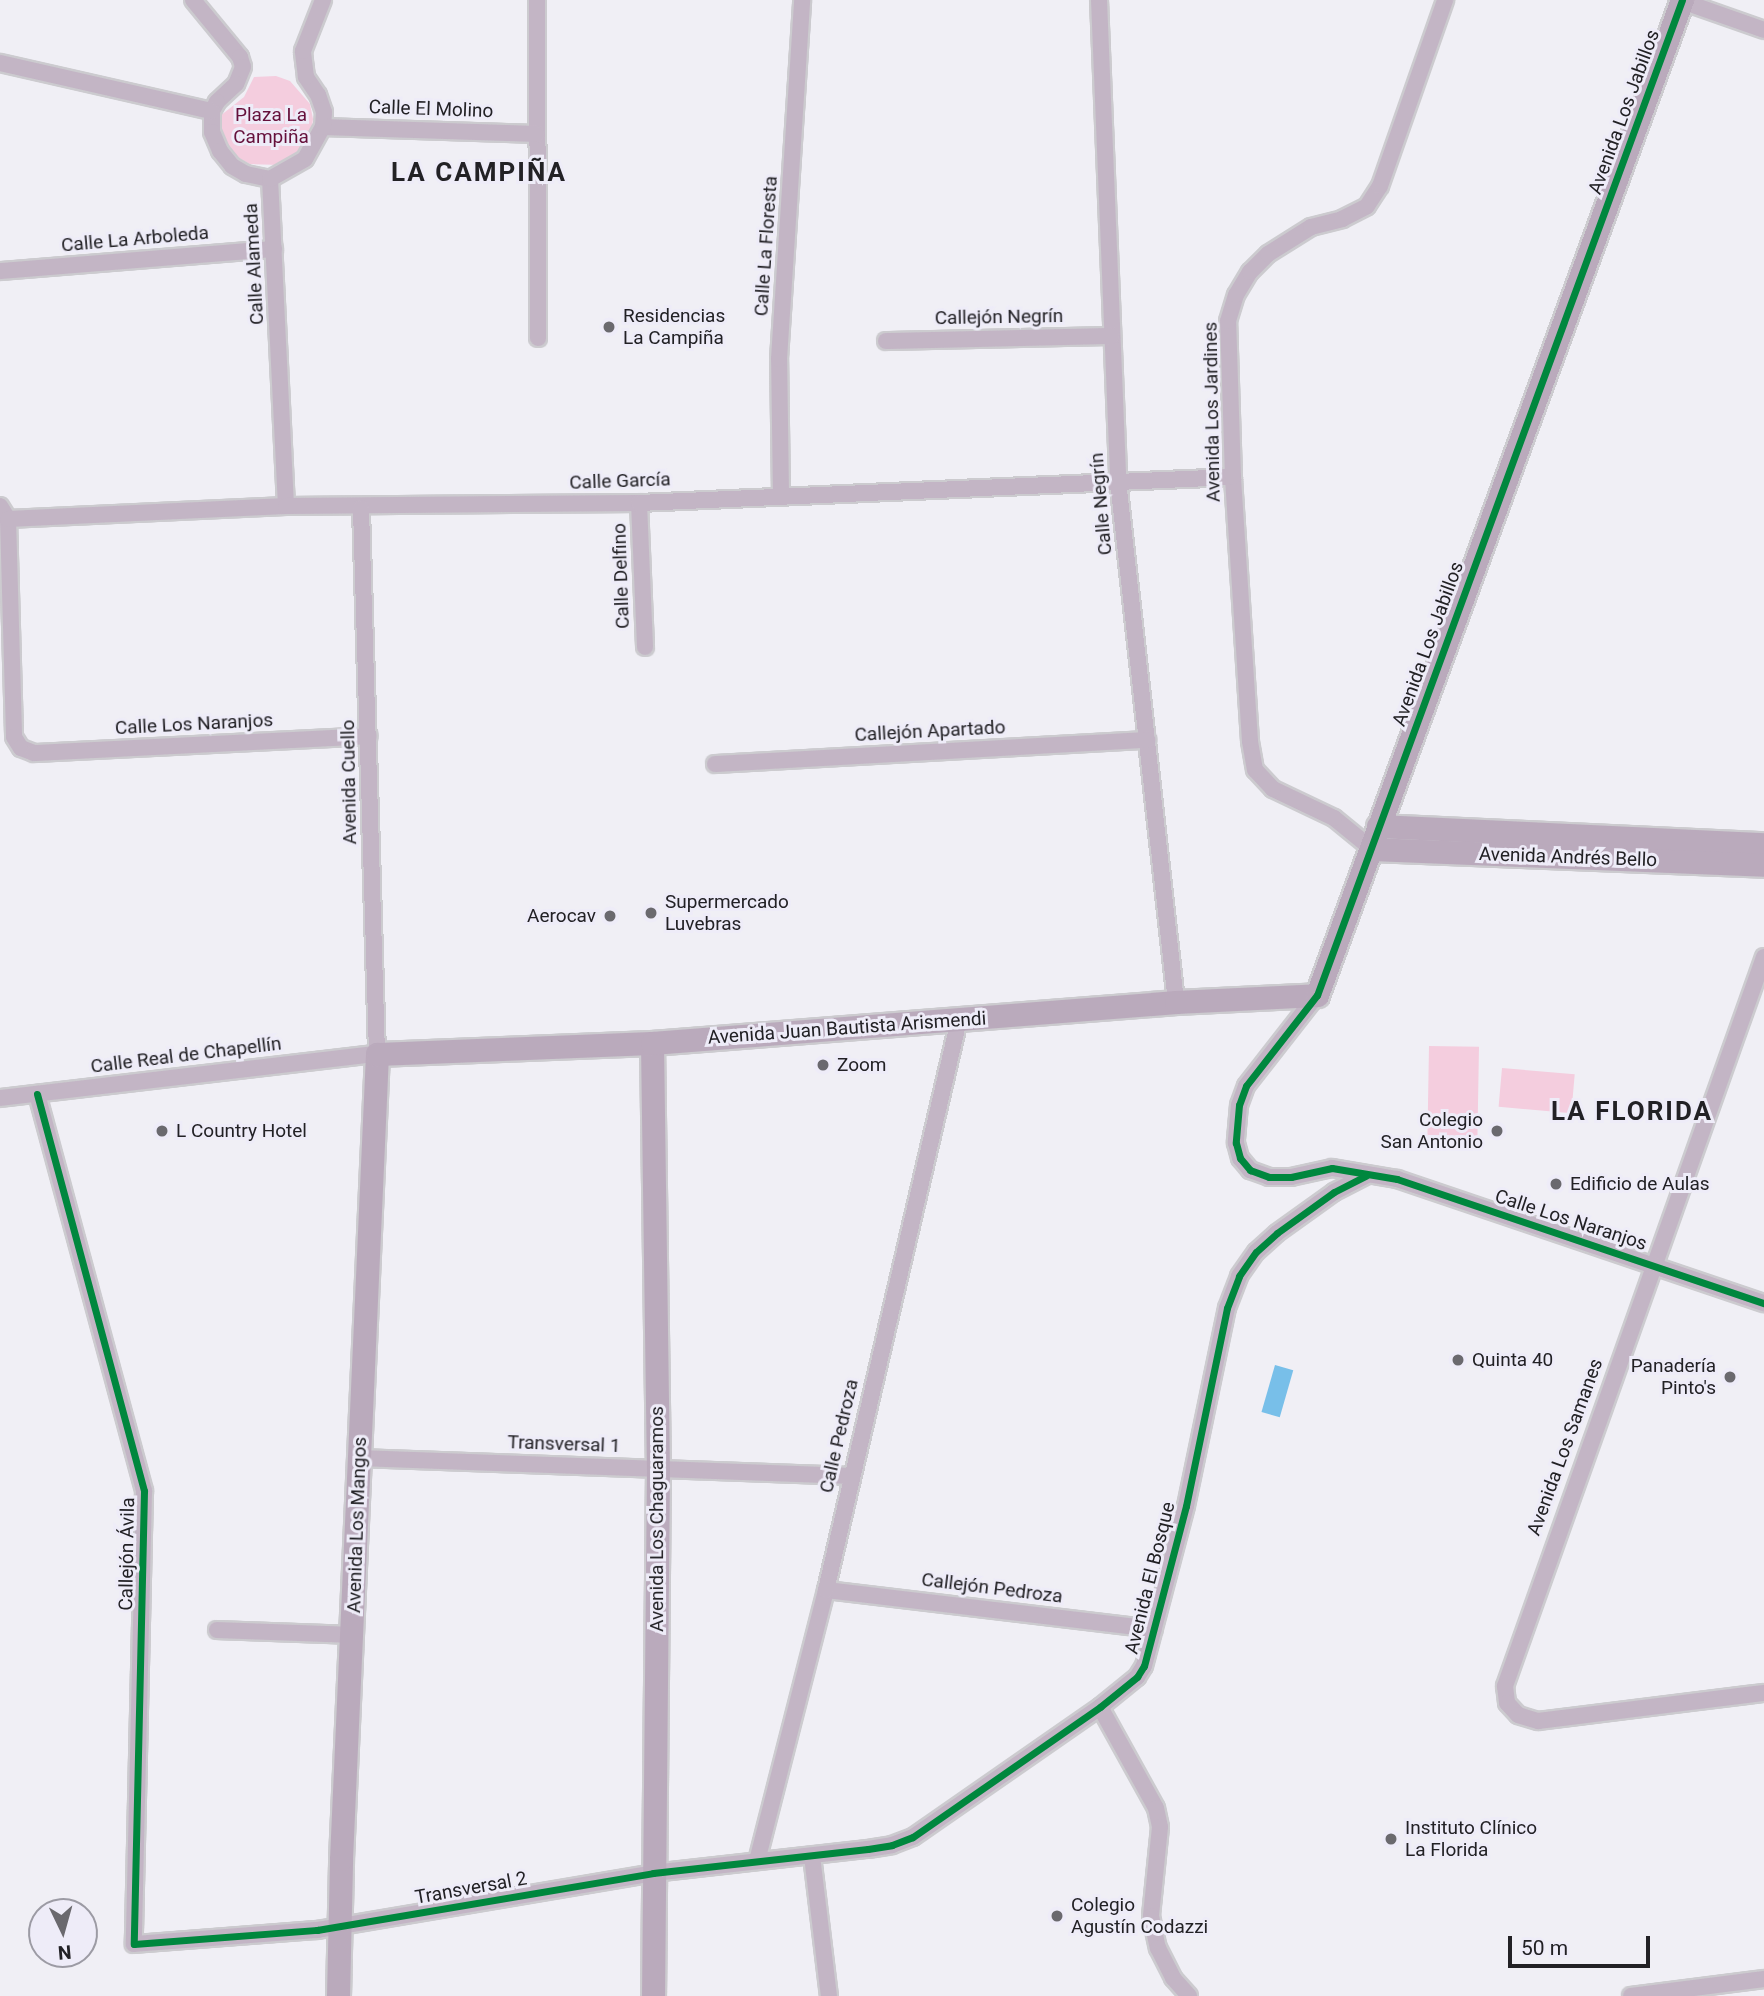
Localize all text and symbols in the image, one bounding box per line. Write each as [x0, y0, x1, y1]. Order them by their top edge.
street label: Avenida Los Jabillos [1584, 27, 1664, 197]
street label: Calle El Molino [368, 95, 494, 123]
park label: Plaza La Campiña [233, 104, 309, 148]
district label: LA CAMPIÑA [392, 157, 566, 189]
street label: Calle La Floresta [750, 175, 782, 317]
street label: Calle Alameda [239, 203, 269, 325]
street label: Calle La Arboleda [60, 221, 210, 257]
street label: Callejón Negrín [935, 304, 1063, 330]
place label: Residencias La Campiña [623, 305, 725, 349]
marker: Residencias La Campiña [601, 319, 617, 335]
street label: Avenida Los Jardines [1199, 322, 1225, 502]
street label: Calle Negrín [1085, 452, 1117, 556]
street label: Calle García [569, 468, 671, 494]
street label: Calle Delfino [608, 523, 634, 629]
street label: Avenida Los Jabillos [1388, 559, 1468, 729]
street label: Calle Los Naranjos [114, 708, 274, 740]
street label: Callejón Apartado [854, 716, 1006, 746]
street label: Avenida Cuello [337, 719, 361, 845]
street label: Avenida Andrés Bello [1478, 842, 1658, 872]
place label: Supermercado Luvebras [665, 891, 789, 935]
place label: Aerocav [527, 905, 596, 927]
marker: Supermercado Luvebras [643, 905, 659, 921]
marker: Aerocav [602, 908, 618, 924]
street label: Avenida Juan Bautista Arismendi [707, 1007, 987, 1049]
street label: Calle Real de Chapellín [89, 1032, 283, 1078]
place label: Zoom [837, 1054, 887, 1076]
marker: Zoom [815, 1057, 831, 1073]
district label: LA FLORIDA [1552, 1096, 1712, 1128]
place label: Colegio San Antonio [1380, 1109, 1483, 1153]
place label: L Country Hotel [176, 1120, 307, 1142]
marker: L Country Hotel [154, 1123, 170, 1139]
marker: Colegio San Antonio [1489, 1123, 1505, 1139]
place label: Edificio de Aulas [1570, 1173, 1710, 1195]
marker: Edificio de Aulas [1548, 1176, 1564, 1192]
street label: Calle Los Naranjos [1492, 1185, 1650, 1255]
place label: Quinta 40 [1472, 1349, 1553, 1371]
marker: Quinta 40 [1450, 1352, 1466, 1368]
street label: Avenida Los Samanes [1522, 1355, 1608, 1539]
place label: Panadería Pinto's [1631, 1355, 1716, 1399]
marker: Panadería Pinto's [1722, 1369, 1738, 1385]
street label: Calle Pedroza [815, 1377, 863, 1495]
street label: Avenida Los Chaguaramos [646, 1406, 668, 1632]
street label: Transversal 1 [507, 1431, 621, 1457]
street label: Avenida Los Mangos [343, 1437, 371, 1613]
street label: Callejón Ávila [115, 1497, 139, 1611]
street label: Avenida El Bosque [1120, 1500, 1180, 1656]
street label: Callejón Pedroza [920, 1568, 1064, 1608]
place label: Instituto Clínico La Florida [1405, 1817, 1537, 1861]
marker: Instituto Clínico La Florida [1383, 1831, 1399, 1847]
street label: Transversal 2 [413, 1867, 529, 1909]
place label: Colegio Agustín Codazzi [1071, 1894, 1208, 1938]
north arrow [28, 1898, 98, 1968]
marker: Colegio Agustín Codazzi [1049, 1908, 1065, 1924]
scale bar [1512, 1923, 1654, 1967]
text: 50 m [1521, 1936, 1568, 1960]
text: N [57, 1940, 72, 1964]

